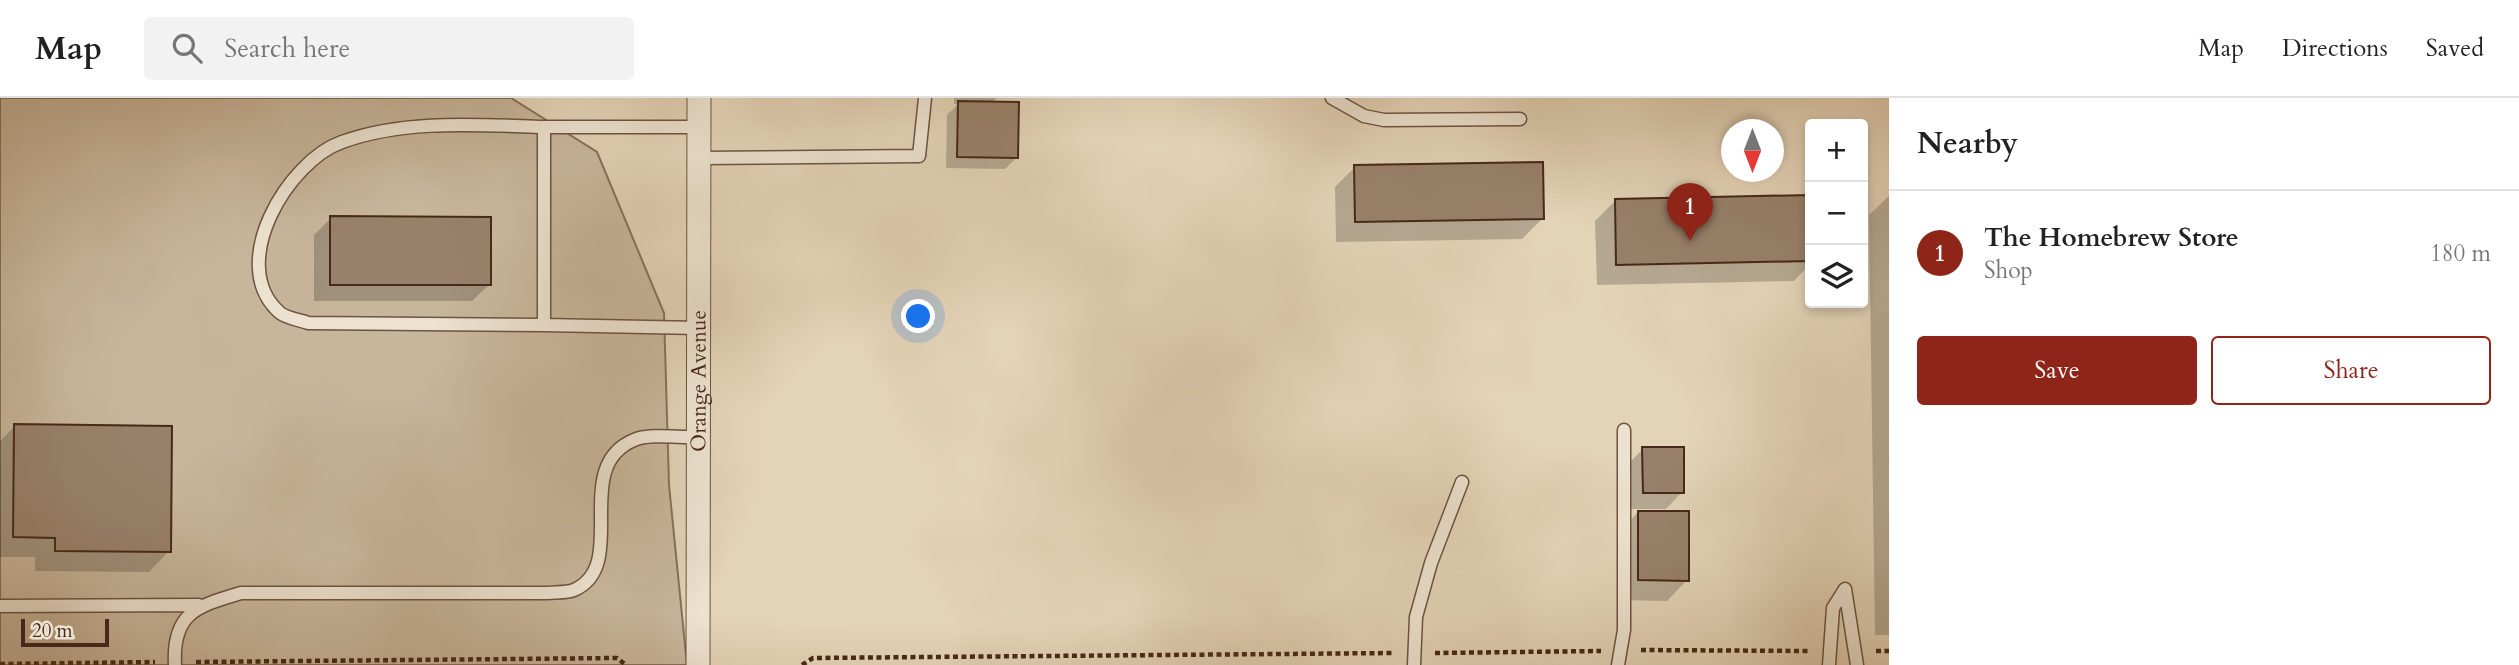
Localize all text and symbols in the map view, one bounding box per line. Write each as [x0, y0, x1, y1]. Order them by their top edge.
search box [144, 17, 634, 80]
text: Map [35, 26, 102, 71]
icon: search [168, 29, 206, 67]
text: Search here [224, 31, 350, 66]
text: Map [2198, 32, 2244, 65]
text: Directions [2282, 32, 2388, 65]
text: Saved [2426, 32, 2484, 65]
north arrow [1721, 119, 1784, 182]
map controls [1805, 119, 1868, 308]
button: + [1805, 119, 1868, 182]
text: Nearby [1917, 123, 2018, 164]
button: − [1805, 182, 1868, 245]
pin: 1 [1667, 183, 1713, 241]
text: The Homebrew Store [1984, 220, 2239, 255]
text: 1 [1934, 238, 1946, 269]
text: 180 m [2430, 238, 2491, 269]
button: layers [1805, 245, 1868, 308]
text: Shop [1984, 255, 2033, 286]
your location [901, 299, 935, 333]
street label: Orange Avenue [684, 310, 714, 452]
button: Save [1917, 336, 2197, 405]
button: Share [2211, 336, 2491, 405]
scale bar [21, 616, 108, 648]
text: 20 m [32, 618, 73, 644]

